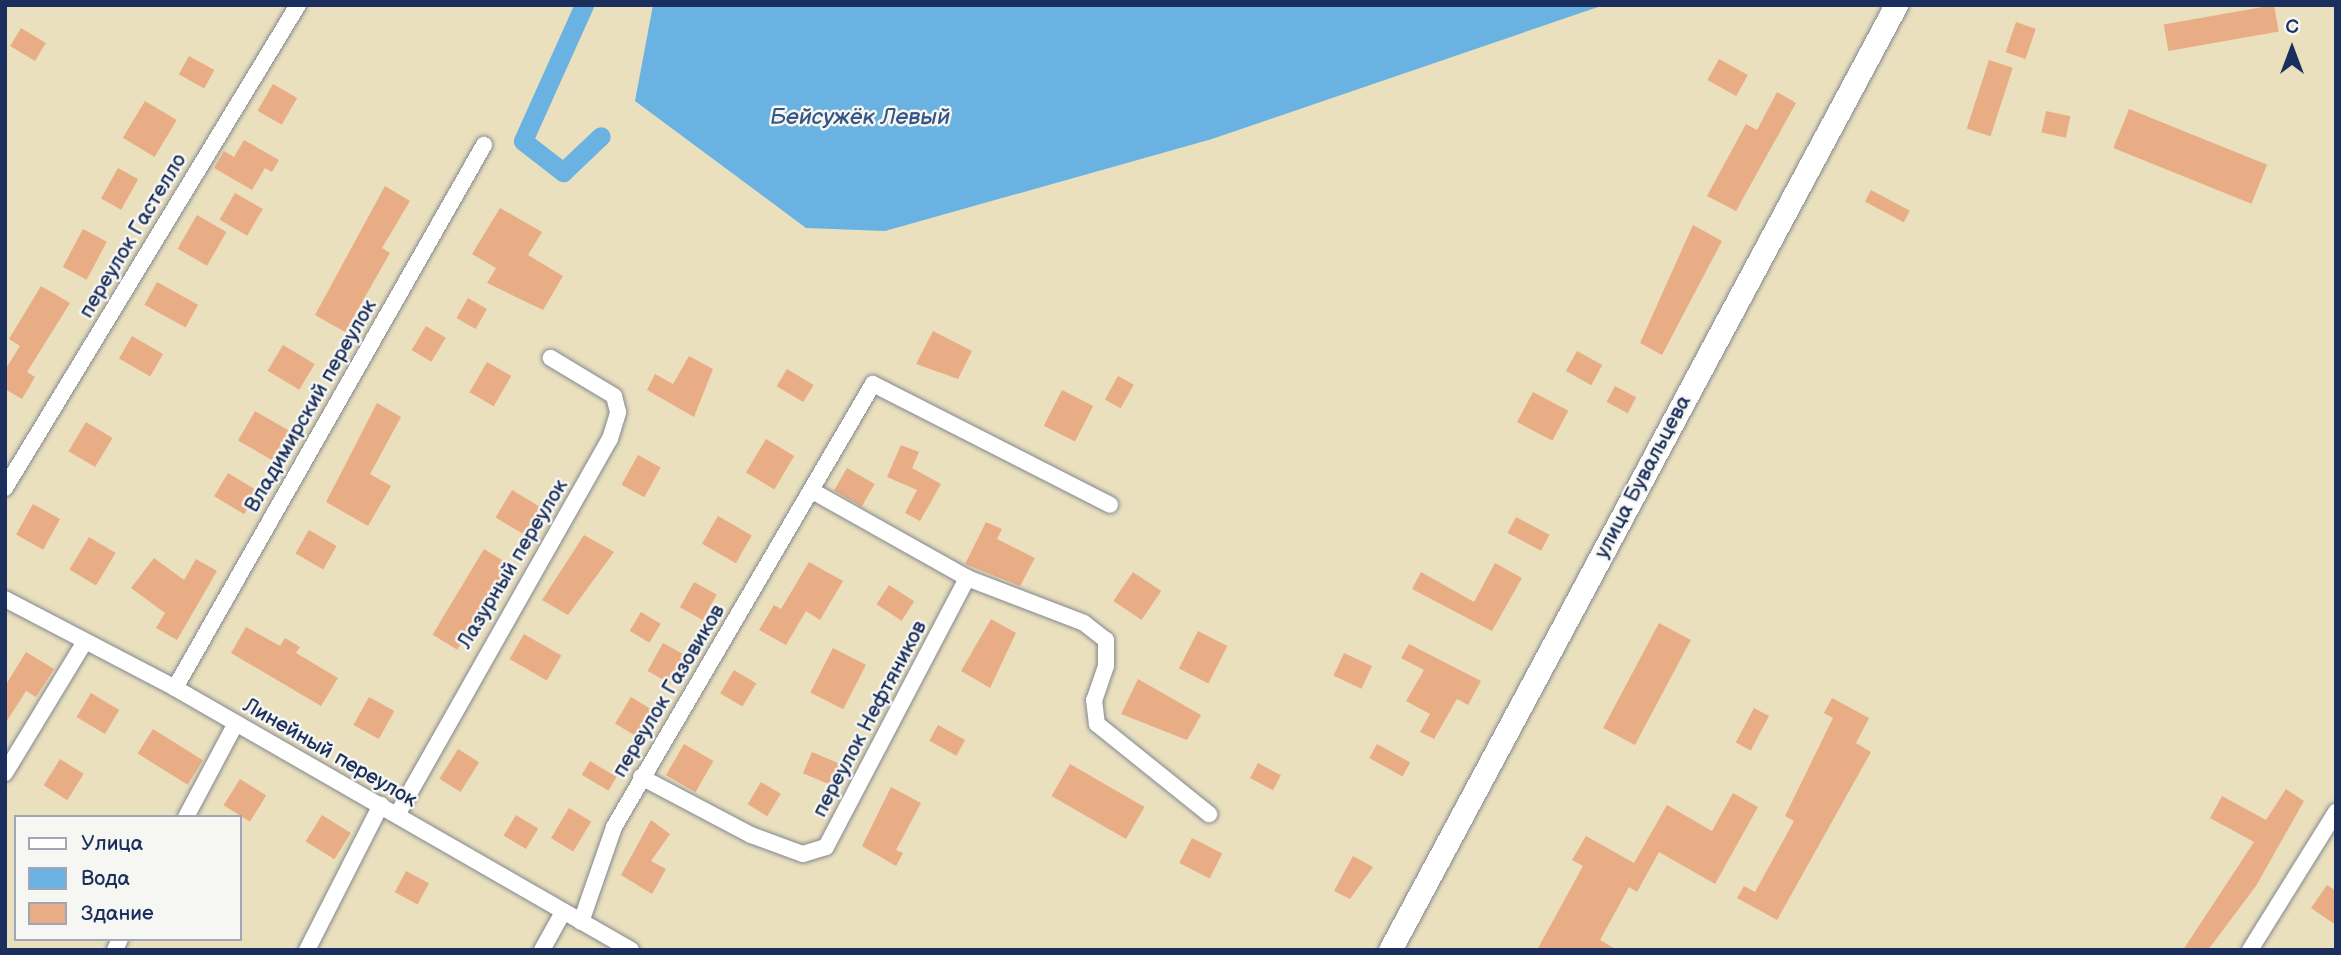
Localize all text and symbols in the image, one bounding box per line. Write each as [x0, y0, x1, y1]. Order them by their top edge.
north arrow [2257, 14, 2327, 84]
text: С [2285, 16, 2299, 39]
water label: Бейсужёк Левый [770, 103, 950, 131]
street label: переулок Гастелло [74, 149, 192, 323]
street label: Владимирский переулок [240, 295, 382, 517]
street label: улица Бувальцева [1589, 391, 1697, 563]
street label: Лазурный переулок [452, 475, 574, 653]
street label: переулок Газовиков [607, 600, 731, 782]
street label: переулок Нефтяников [807, 616, 933, 822]
street label: Линейный переулок [239, 693, 421, 813]
legend [14, 815, 242, 941]
text: Улица [81, 831, 143, 856]
text: Вода [81, 866, 130, 891]
text: Здание [81, 901, 154, 926]

